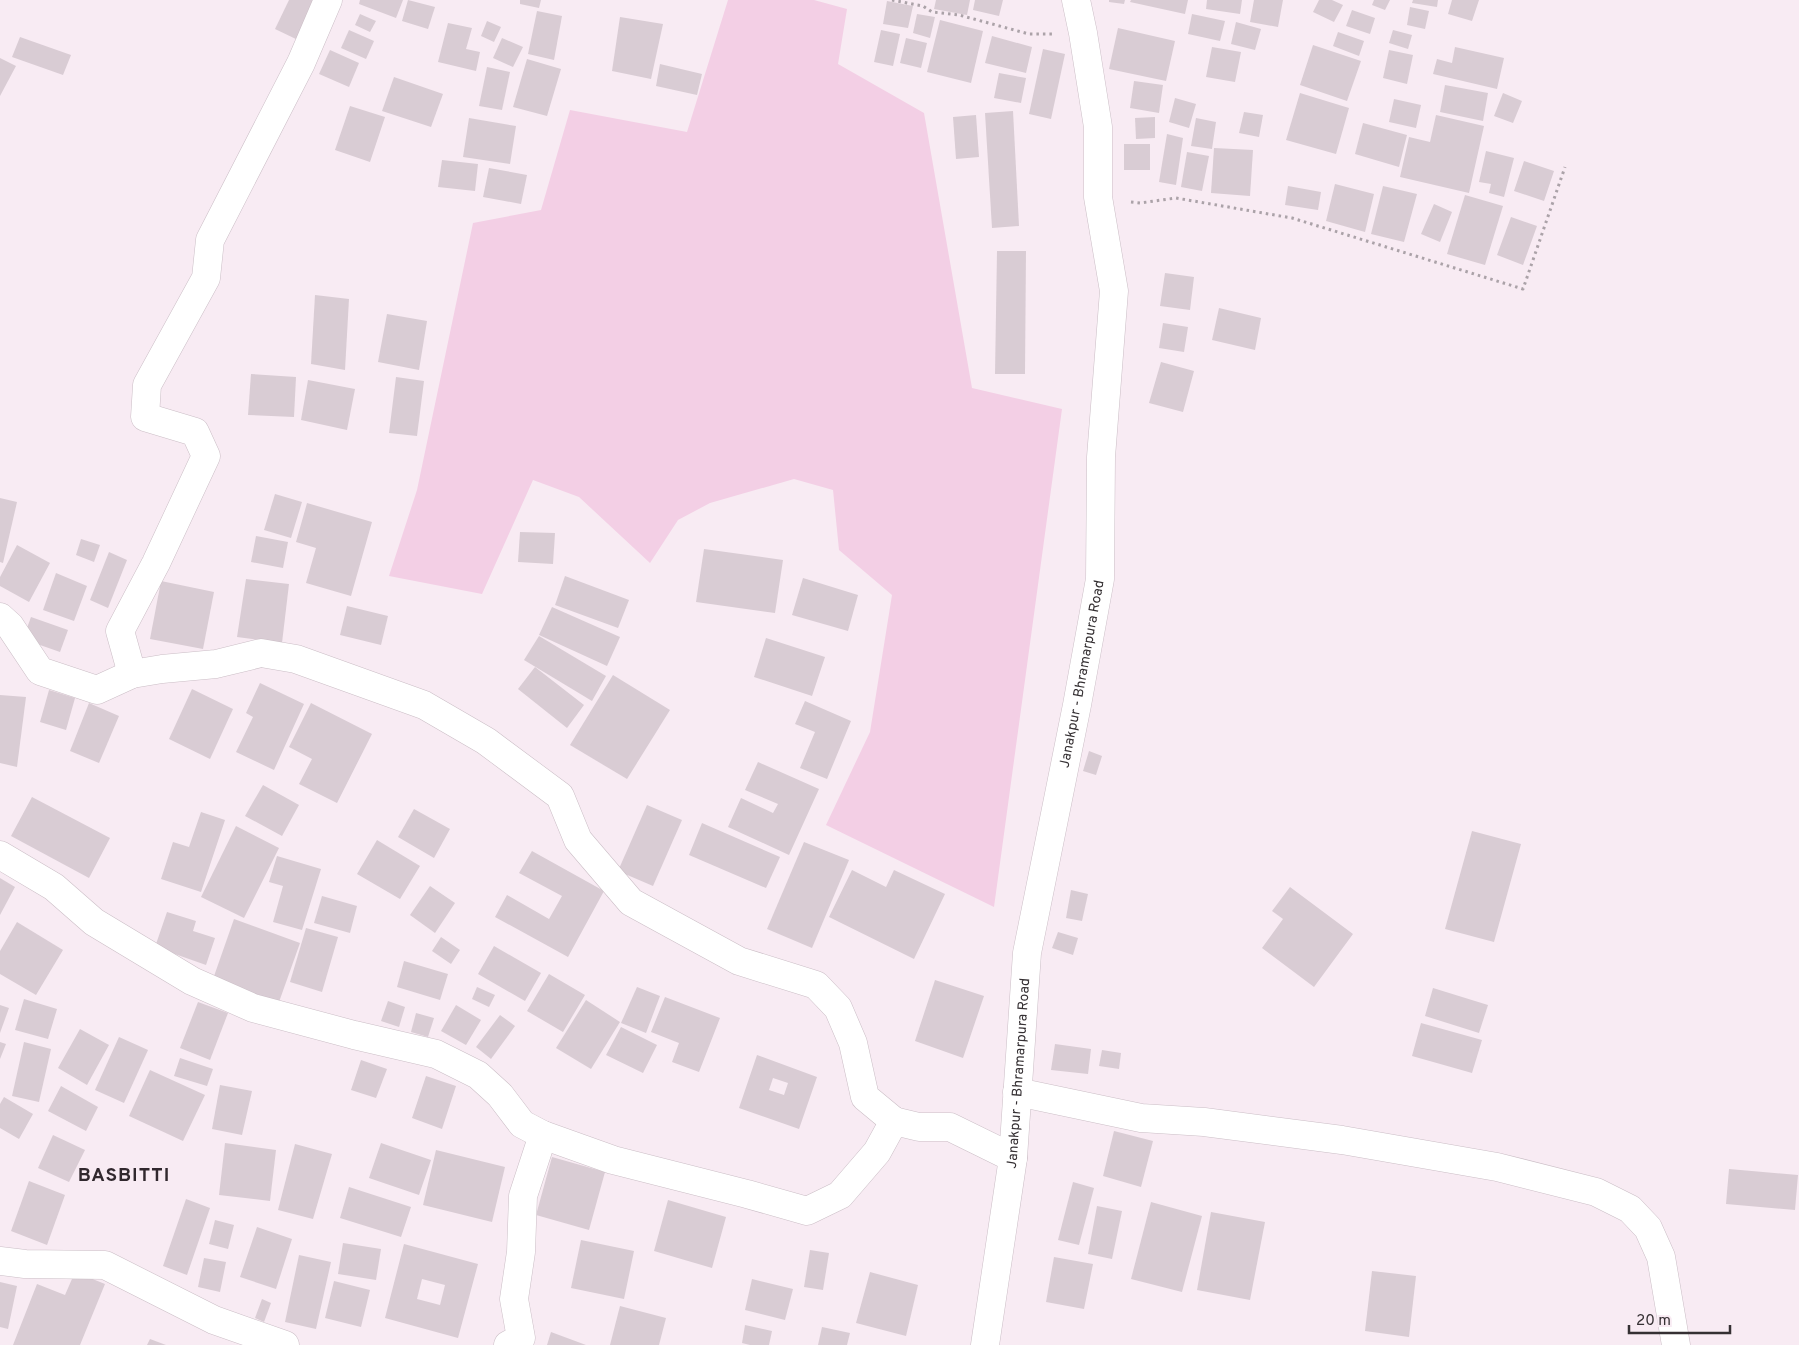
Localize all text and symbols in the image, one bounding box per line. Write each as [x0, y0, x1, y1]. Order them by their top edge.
street label: Janakpur - Bhramarpura Road [1056, 579, 1108, 769]
street label: Janakpur - Bhramarpura Road [1003, 978, 1034, 1170]
district label: BASBITTI [78, 1164, 170, 1188]
scale bar [1629, 1302, 1730, 1334]
text: 20 m [1636, 1312, 1671, 1331]

